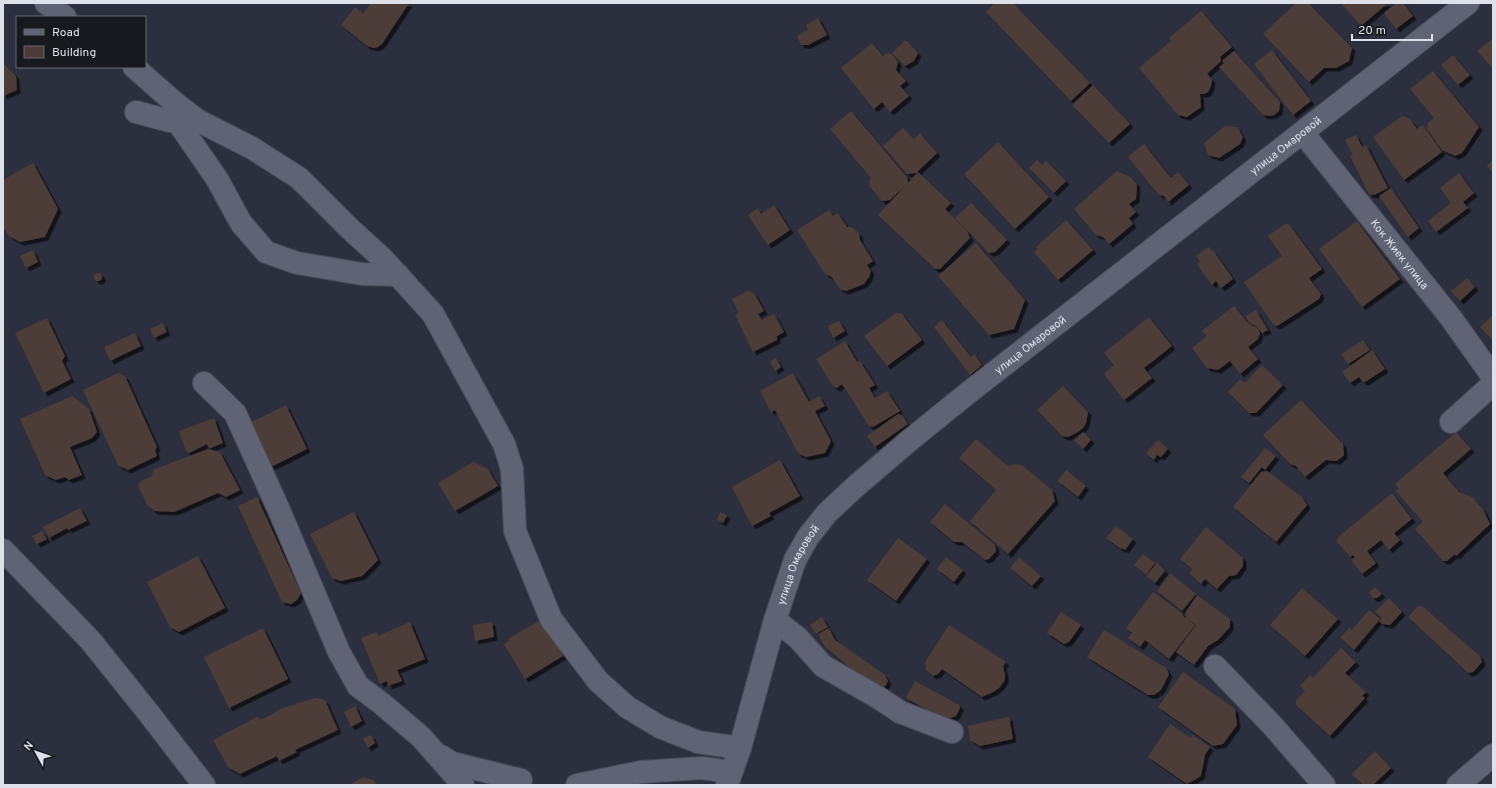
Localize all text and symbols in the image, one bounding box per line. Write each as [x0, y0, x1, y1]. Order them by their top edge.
legend [16, 16, 146, 68]
scale bar [1352, 16, 1432, 42]
text: 20 m [1358, 23, 1386, 39]
text: Road [52, 25, 80, 41]
text: Building [52, 45, 96, 61]
street label: улица Омаровой [1247, 114, 1325, 178]
street label: Кок Жиек улица [1367, 217, 1431, 293]
street label: улица Омаровой [992, 313, 1069, 378]
street label: улица Омаровой [775, 522, 823, 607]
north arrow [16, 732, 56, 772]
text: N [21, 739, 37, 754]

